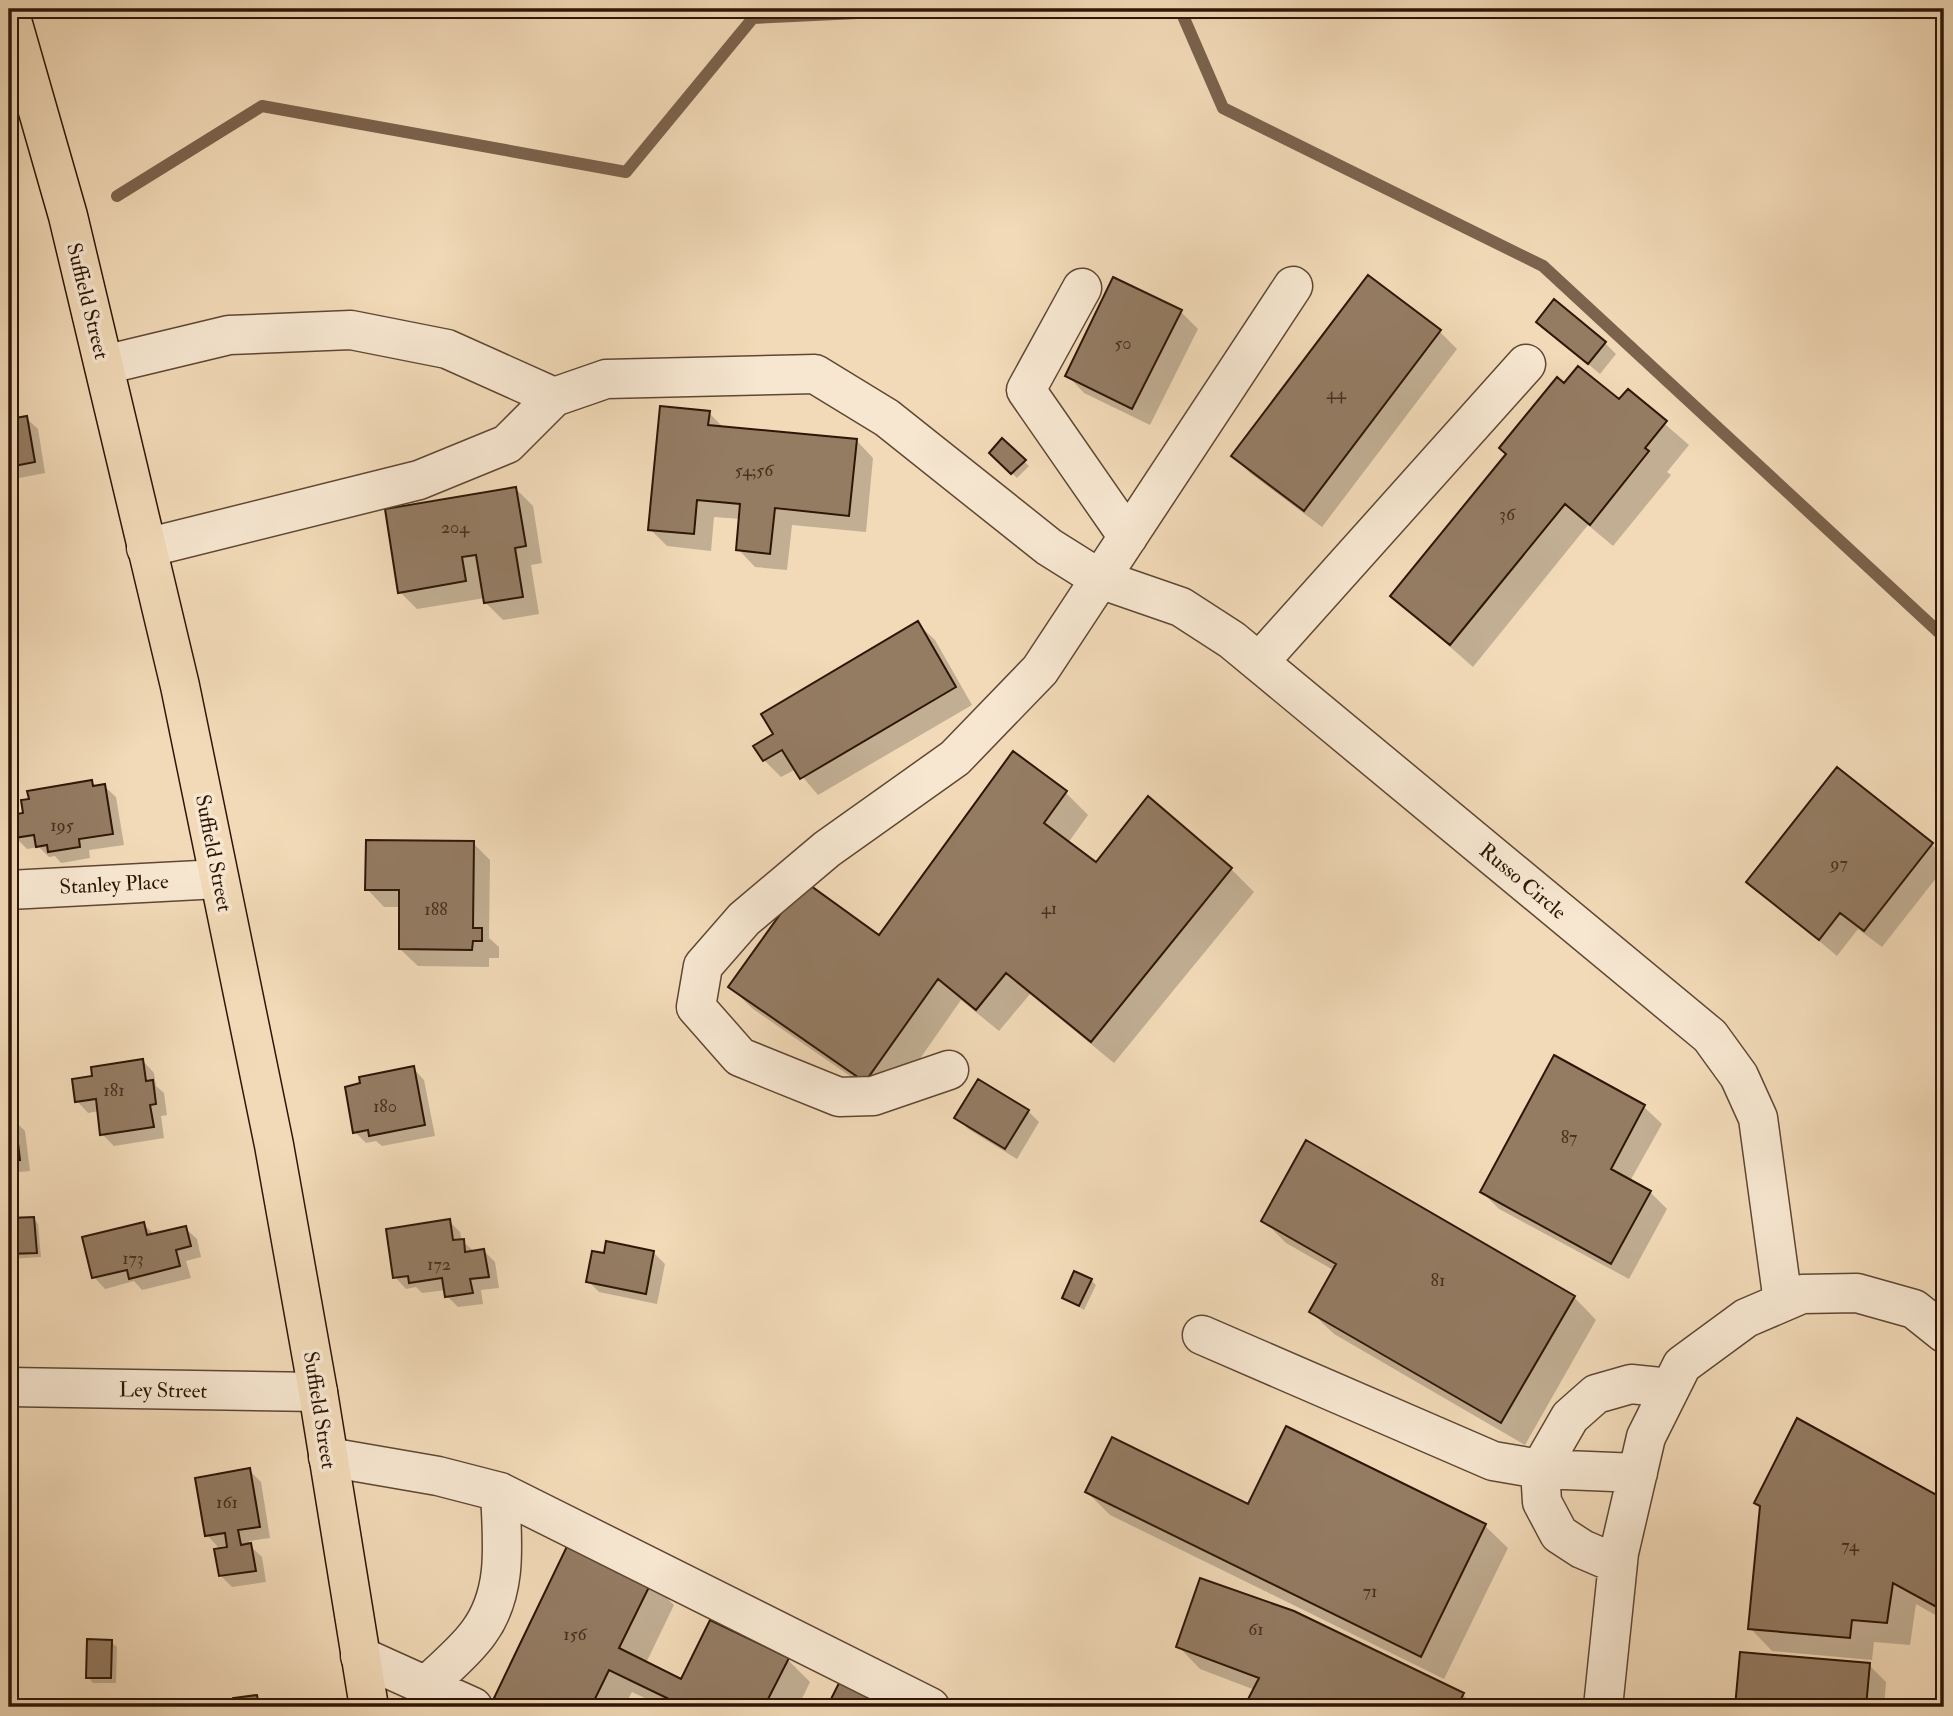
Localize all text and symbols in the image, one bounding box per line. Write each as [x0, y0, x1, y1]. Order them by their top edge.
street label: Suffield Street [60, 240, 115, 362]
house number: 50 [1115, 332, 1131, 355]
house number: 44 [1326, 382, 1347, 405]
house number: 54;56 [735, 459, 774, 482]
house number: 36 [1499, 503, 1516, 526]
house number: 204 [441, 516, 470, 539]
street label: Suffield Street [189, 792, 238, 914]
house number: 195 [50, 814, 74, 837]
street label: Russo Circle [1474, 837, 1572, 926]
house number: 97 [1828, 852, 1848, 875]
street label: Stanley Place [59, 868, 169, 901]
house number: 41 [1041, 897, 1057, 920]
house number: 188 [424, 898, 448, 921]
house number: 181 [103, 1079, 125, 1102]
house number: 180 [373, 1095, 397, 1118]
house number: 87 [1561, 1126, 1577, 1149]
house number: 173 [122, 1247, 144, 1270]
house number: 172 [427, 1253, 451, 1276]
house number: 81 [1431, 1269, 1445, 1292]
street label: Suffield Street [297, 1349, 342, 1471]
street label: Ley Street [119, 1376, 208, 1405]
house number: 161 [216, 1491, 238, 1514]
house number: 74 [1841, 1534, 1860, 1557]
house number: 71 [1363, 1580, 1377, 1603]
house number: 61 [1248, 1618, 1264, 1641]
house number: 156 [563, 1623, 588, 1646]

